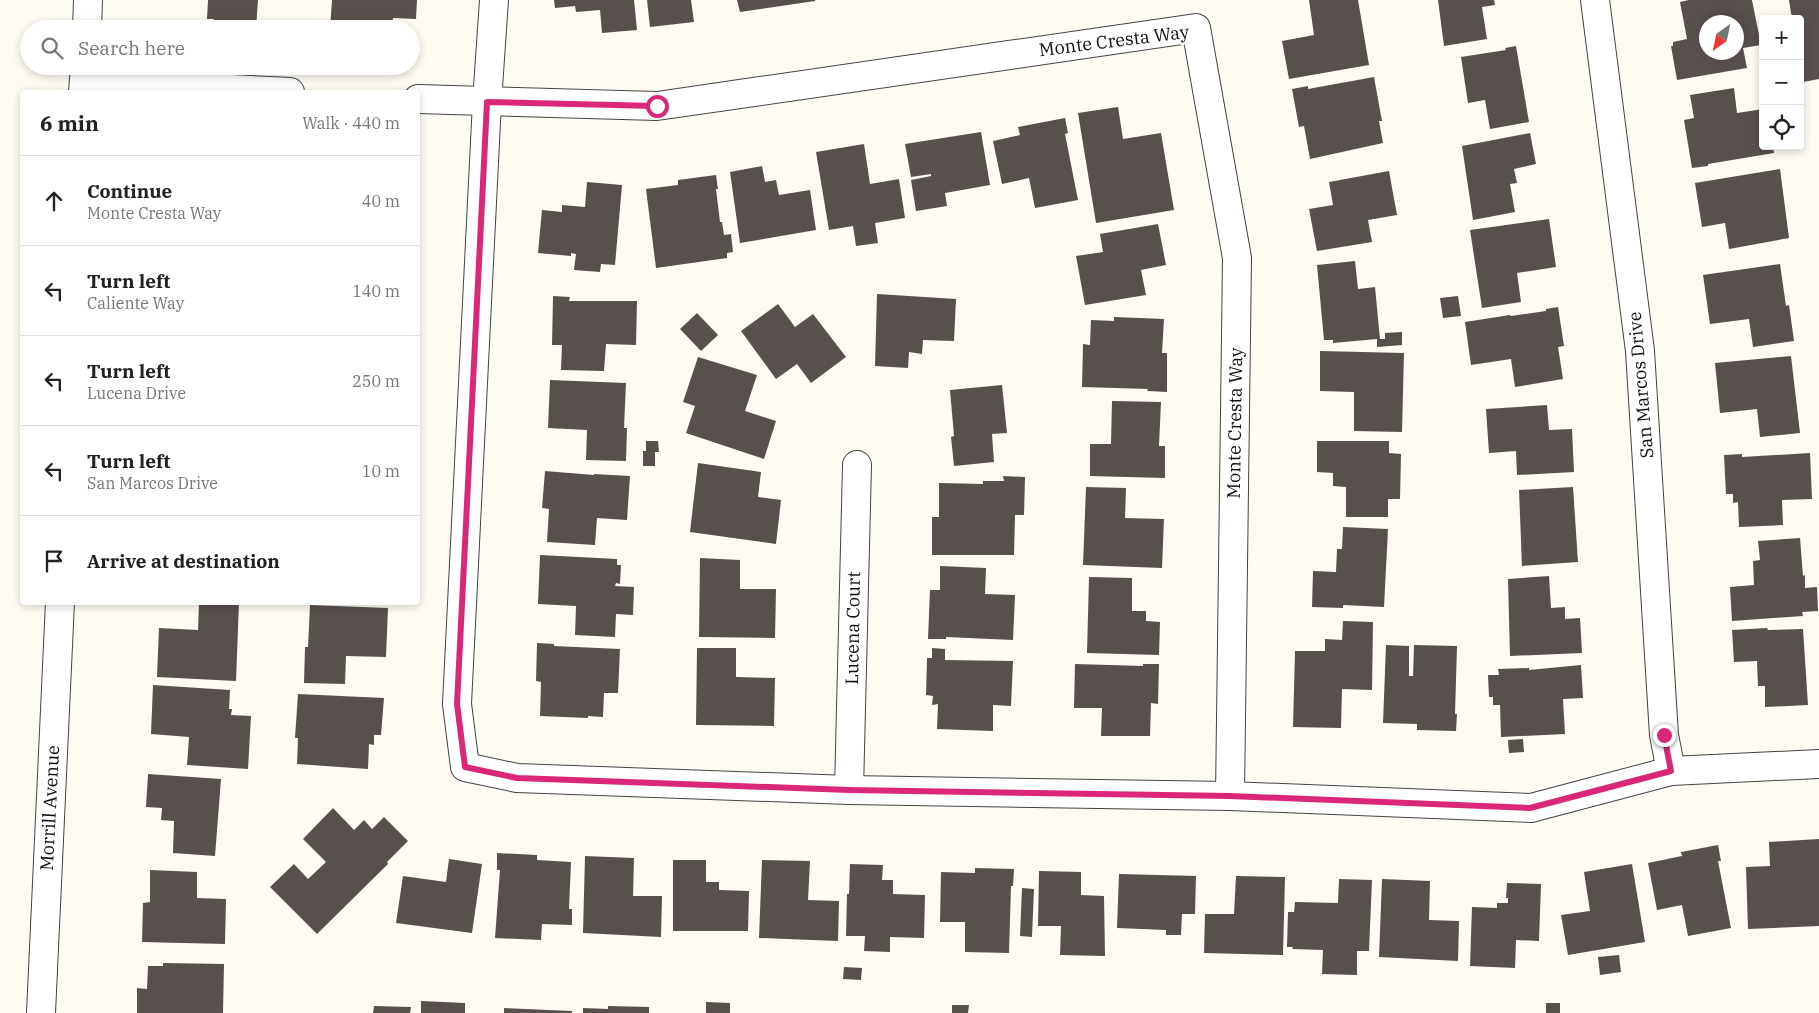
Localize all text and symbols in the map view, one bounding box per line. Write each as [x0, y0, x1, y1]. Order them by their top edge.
north arrow [1699, 15, 1744, 60]
map controls [1759, 15, 1804, 150]
button: + [1759, 15, 1804, 60]
search box [20, 20, 420, 75]
street label: Monte Cresta Way [1038, 20, 1191, 61]
icon: search [38, 34, 66, 62]
text: Search here [78, 36, 185, 60]
button: − [1759, 60, 1804, 105]
route start [646, 95, 669, 118]
button: locate [1759, 105, 1804, 150]
text: 6 min [40, 109, 99, 137]
text: Walk · 440 m [302, 113, 400, 133]
text: Continue [87, 179, 172, 203]
icon: ahead [40, 187, 68, 215]
text: 40 m [362, 191, 400, 211]
text: Monte Cresta Way [87, 203, 221, 223]
text: Turn left [87, 269, 170, 293]
icon: left [40, 277, 68, 305]
text: 140 m [352, 281, 400, 301]
text: Caliente Way [87, 293, 184, 313]
street label: San Marcos Drive [1623, 311, 1658, 459]
street label: Monte Cresta Way [1222, 347, 1247, 499]
text: Turn left [87, 359, 170, 383]
icon: left [40, 367, 68, 395]
text: 250 m [352, 371, 400, 391]
text: Lucena Drive [87, 383, 186, 403]
text: Turn left [87, 449, 170, 473]
icon: left [40, 457, 68, 485]
text: 10 m [362, 461, 400, 481]
text: San Marcos Drive [87, 473, 218, 493]
icon: arrive [40, 547, 68, 575]
text: Arrive at destination [87, 549, 280, 573]
street label: Lucena Court [840, 571, 865, 685]
route end [1653, 724, 1676, 747]
street label: Morrill Avenue [35, 745, 64, 871]

